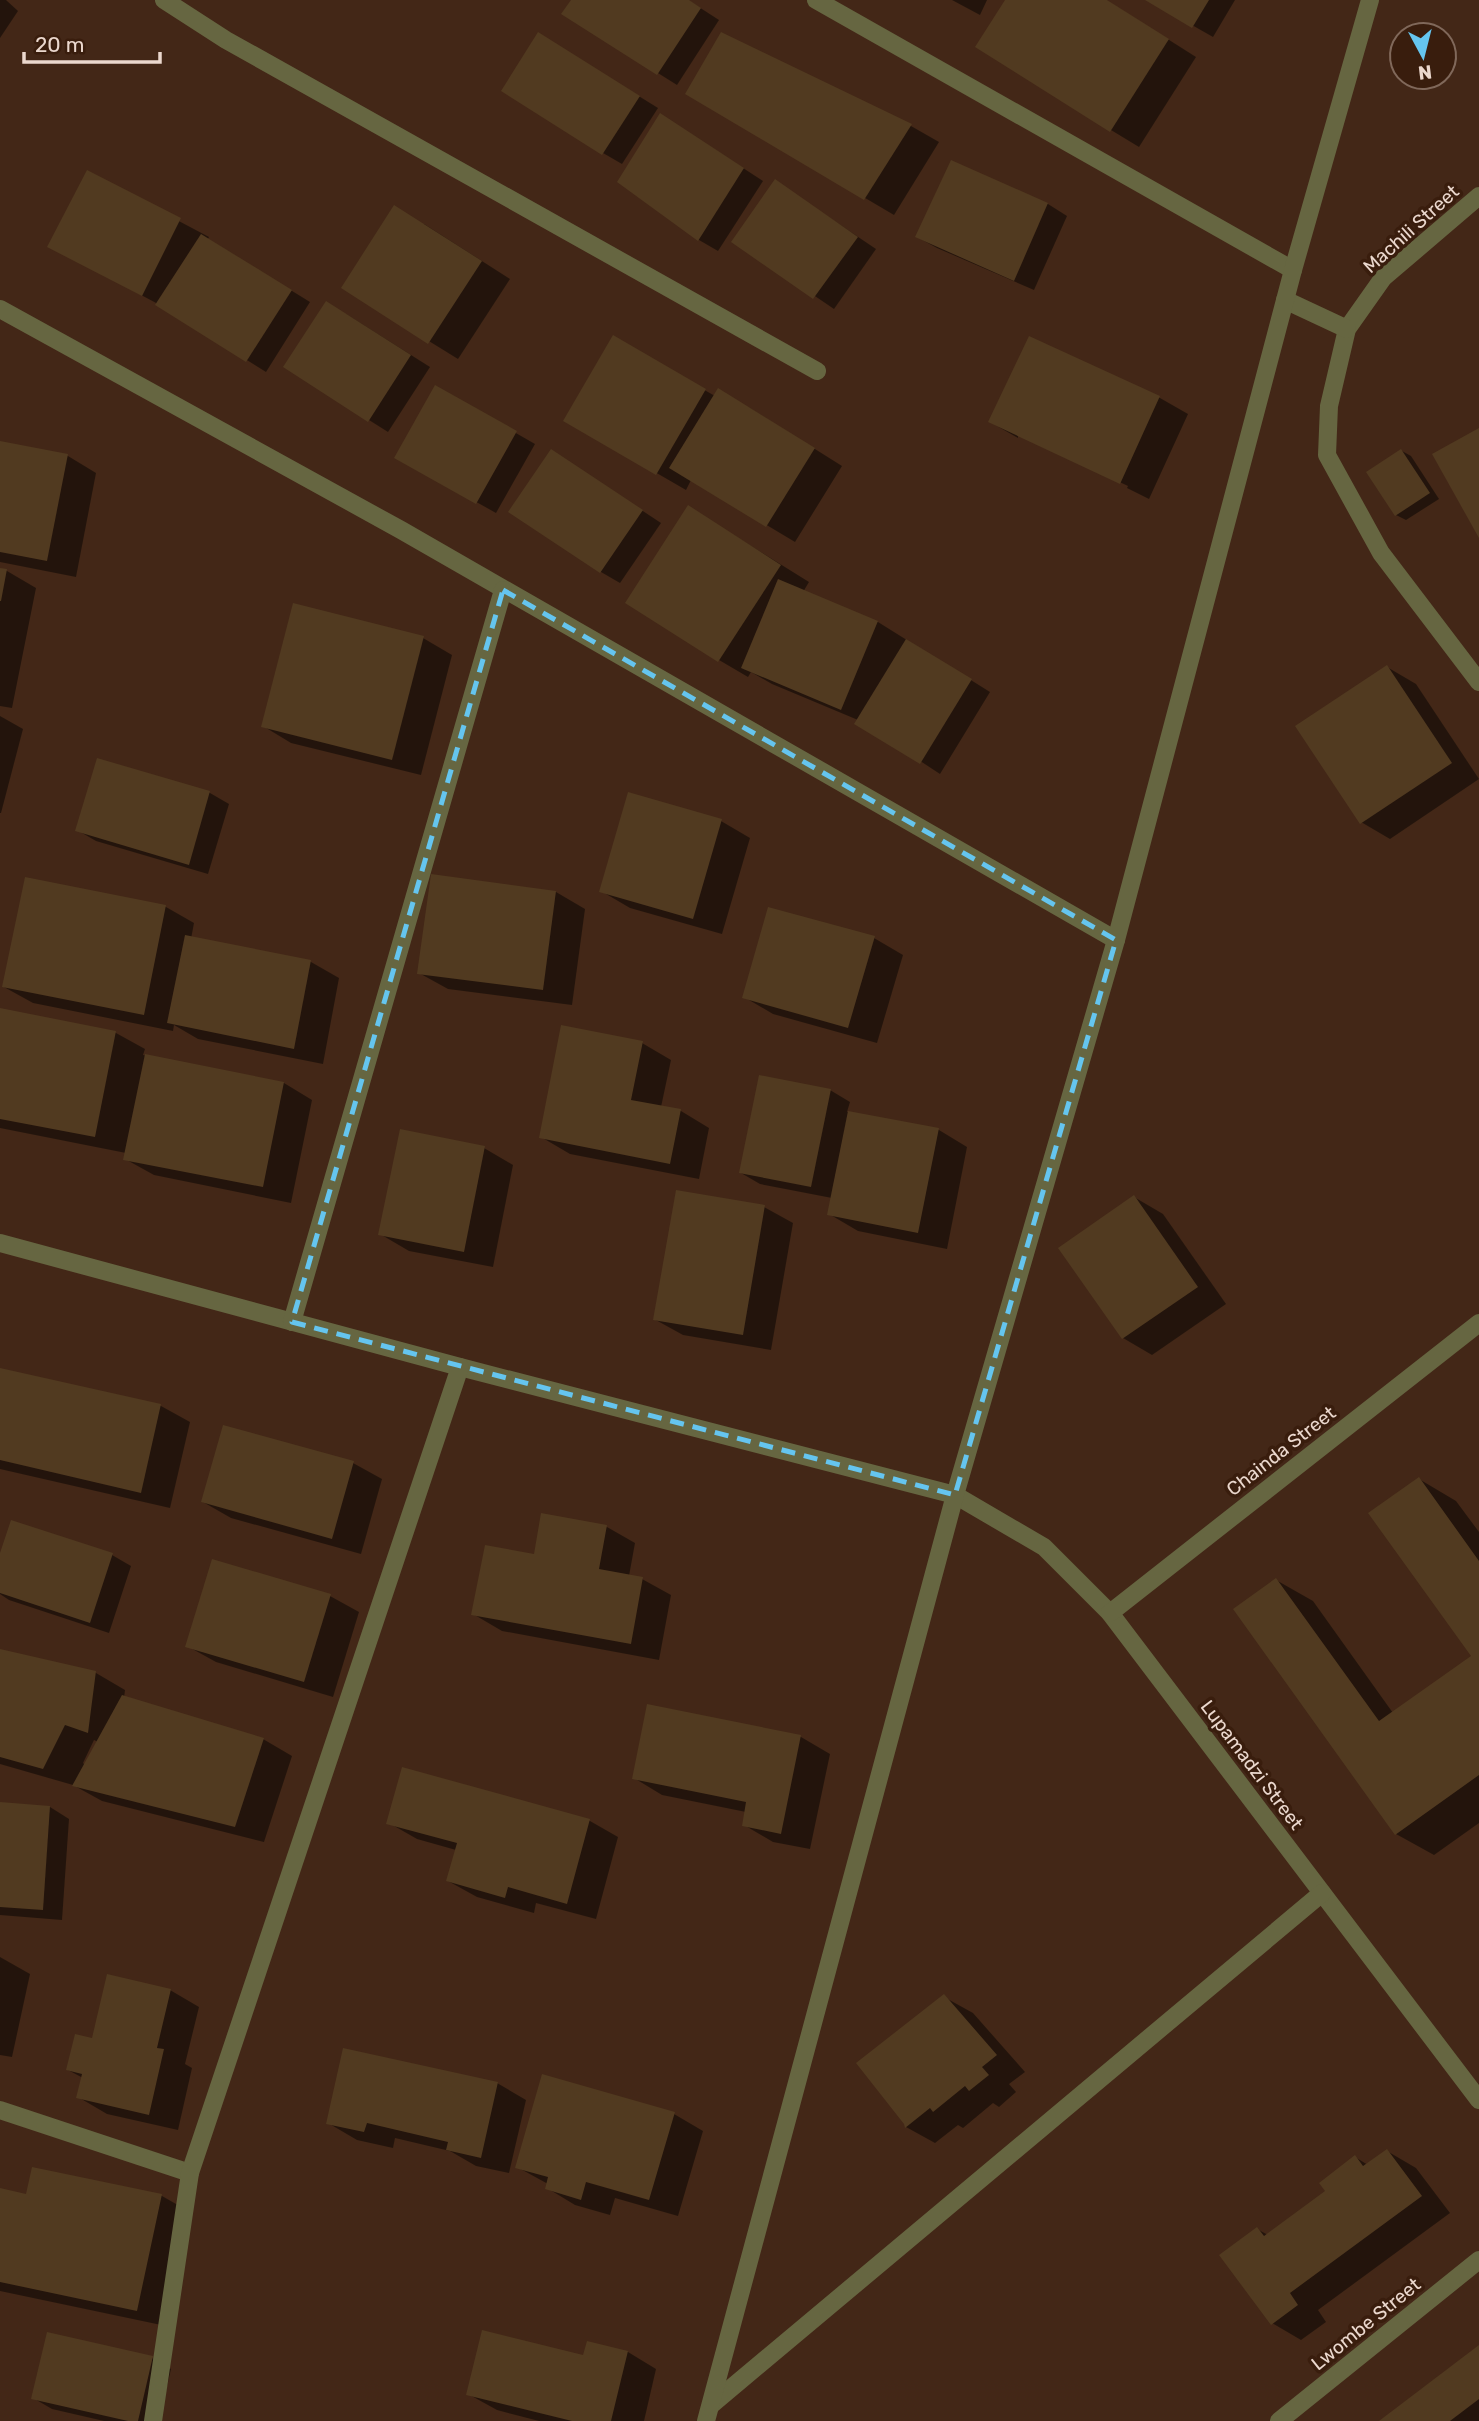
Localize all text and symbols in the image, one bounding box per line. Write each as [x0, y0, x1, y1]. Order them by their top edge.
scale bar [24, 21, 161, 65]
north arrow [1388, 21, 1458, 91]
text: 20 m [35, 32, 84, 57]
text: N [1417, 60, 1433, 85]
street label: Machili Street [1358, 180, 1464, 278]
street label: Chainda Street [1222, 1401, 1341, 1501]
street label: Lupamadzi Street [1196, 1696, 1309, 1835]
street label: Lwombe Street [1307, 2273, 1426, 2375]

